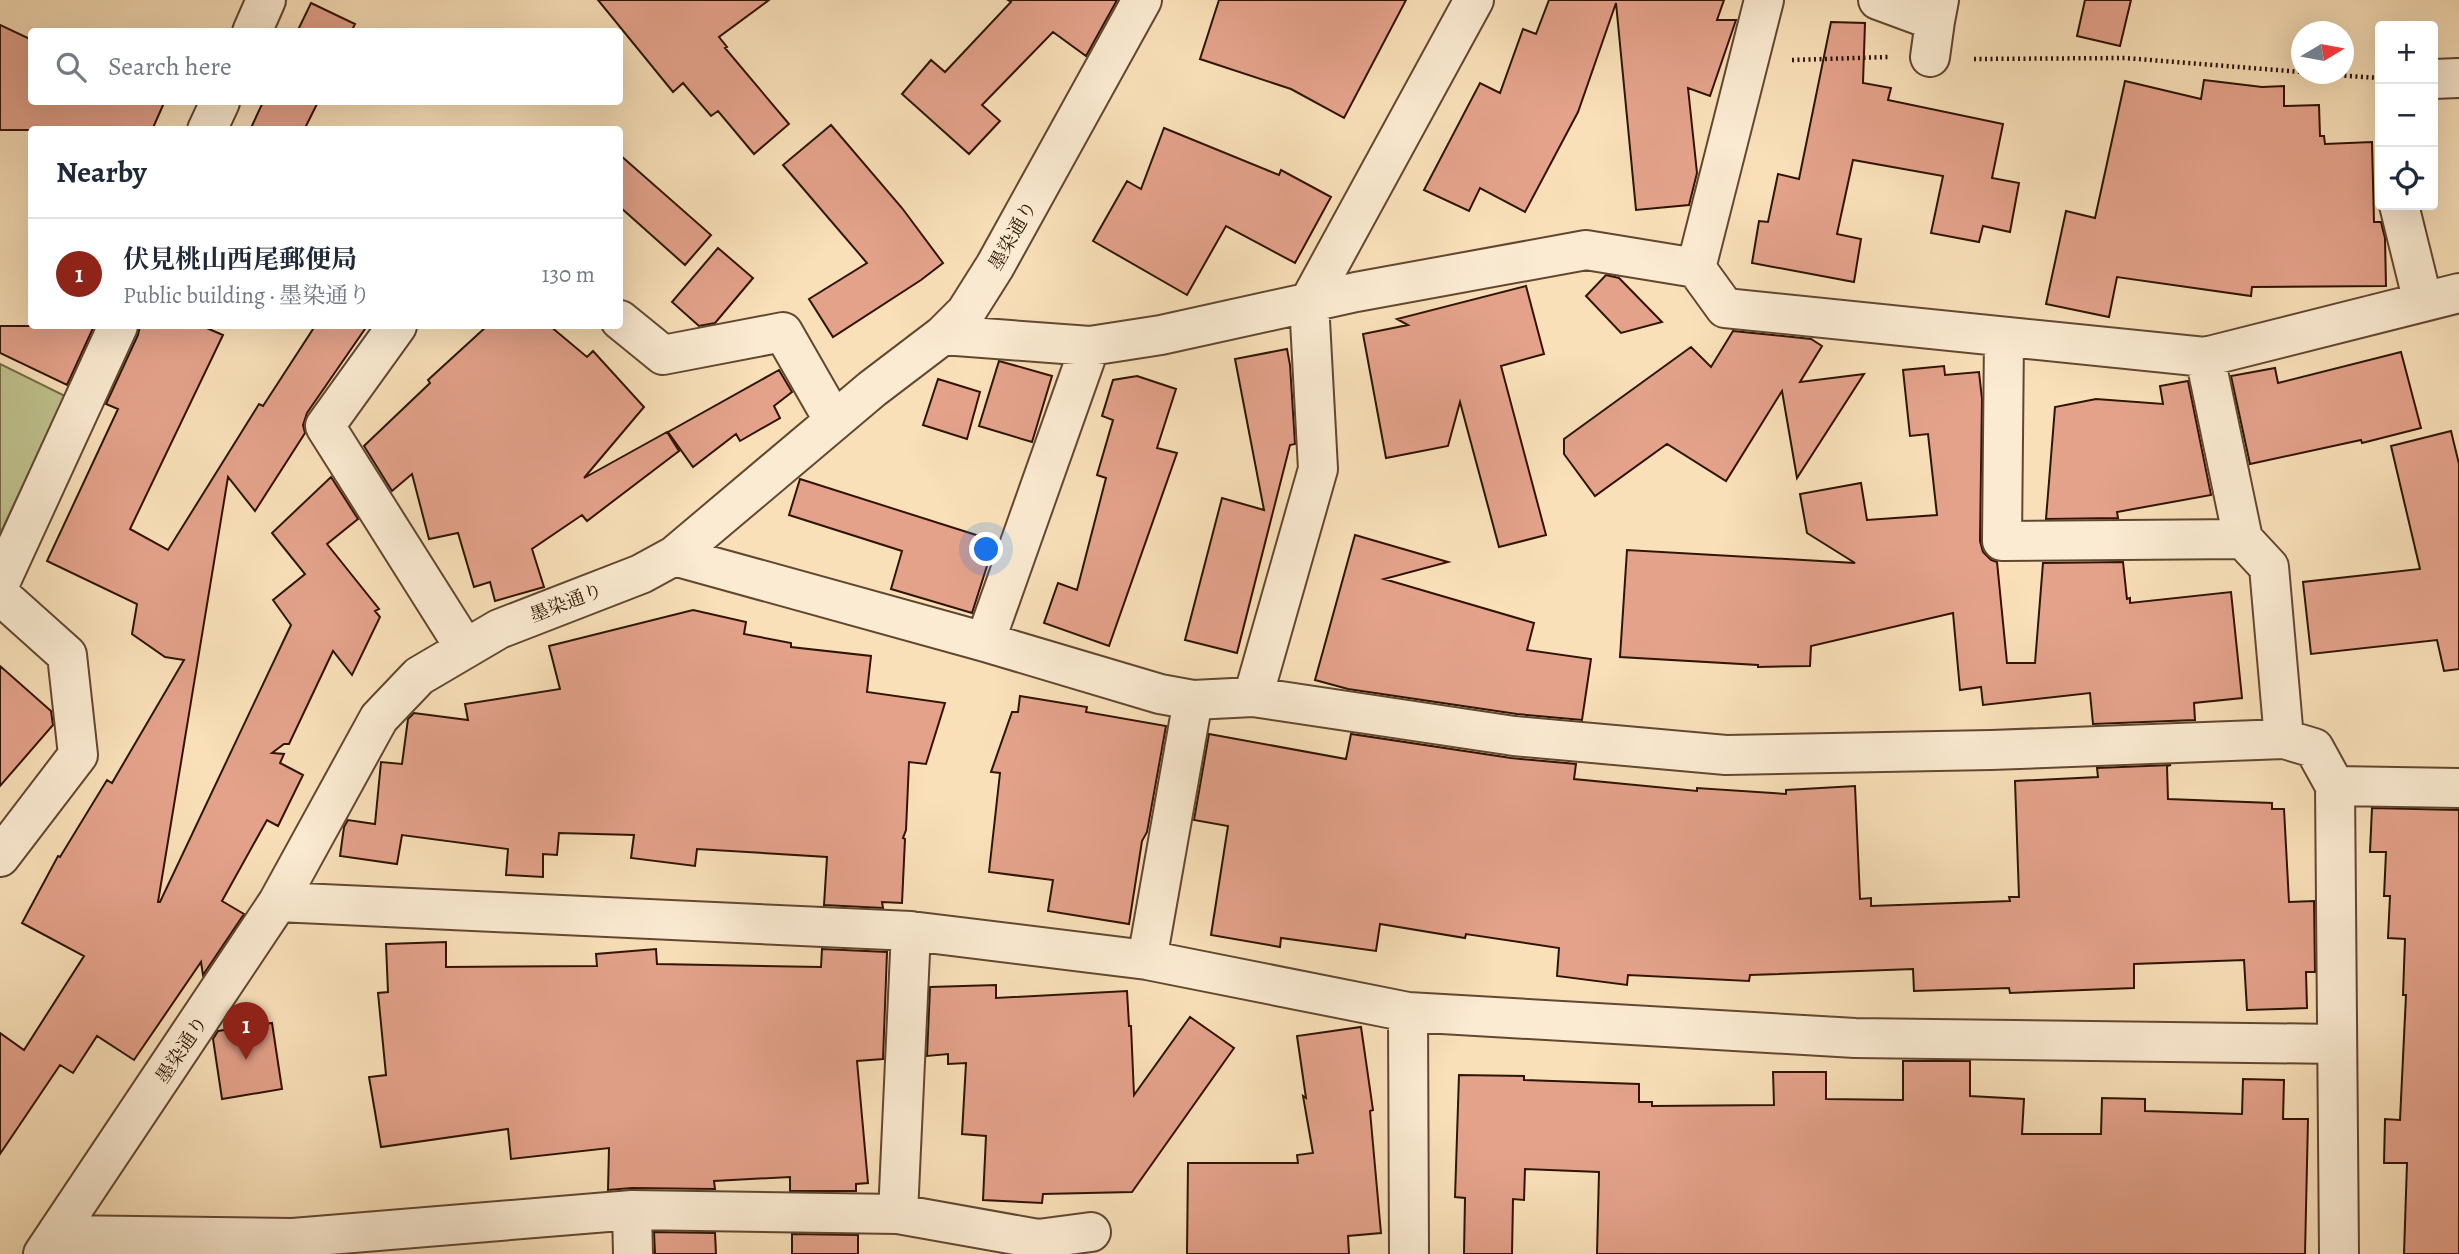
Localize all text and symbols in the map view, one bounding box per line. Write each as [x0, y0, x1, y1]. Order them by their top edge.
north arrow [2291, 21, 2354, 84]
map controls [2375, 21, 2438, 210]
button: + [2375, 21, 2438, 84]
search box [28, 28, 623, 105]
icon: search [52, 48, 90, 86]
text: Search here [108, 49, 232, 84]
button: − [2375, 84, 2438, 147]
button: locate [2375, 147, 2438, 210]
text: Nearby [56, 152, 147, 192]
street label: 墨染通り [983, 196, 1043, 275]
text: 伏見桃山西尾郵便局 [123, 242, 357, 277]
text: 1 [75, 259, 83, 290]
text: 130 m [542, 259, 595, 290]
text: Public building · 墨染通り [123, 280, 371, 311]
your location [969, 532, 1003, 566]
street label: 墨染通り [526, 577, 607, 629]
pin: 1 [223, 1002, 269, 1060]
street label: 墨染通り [150, 1011, 214, 1088]

